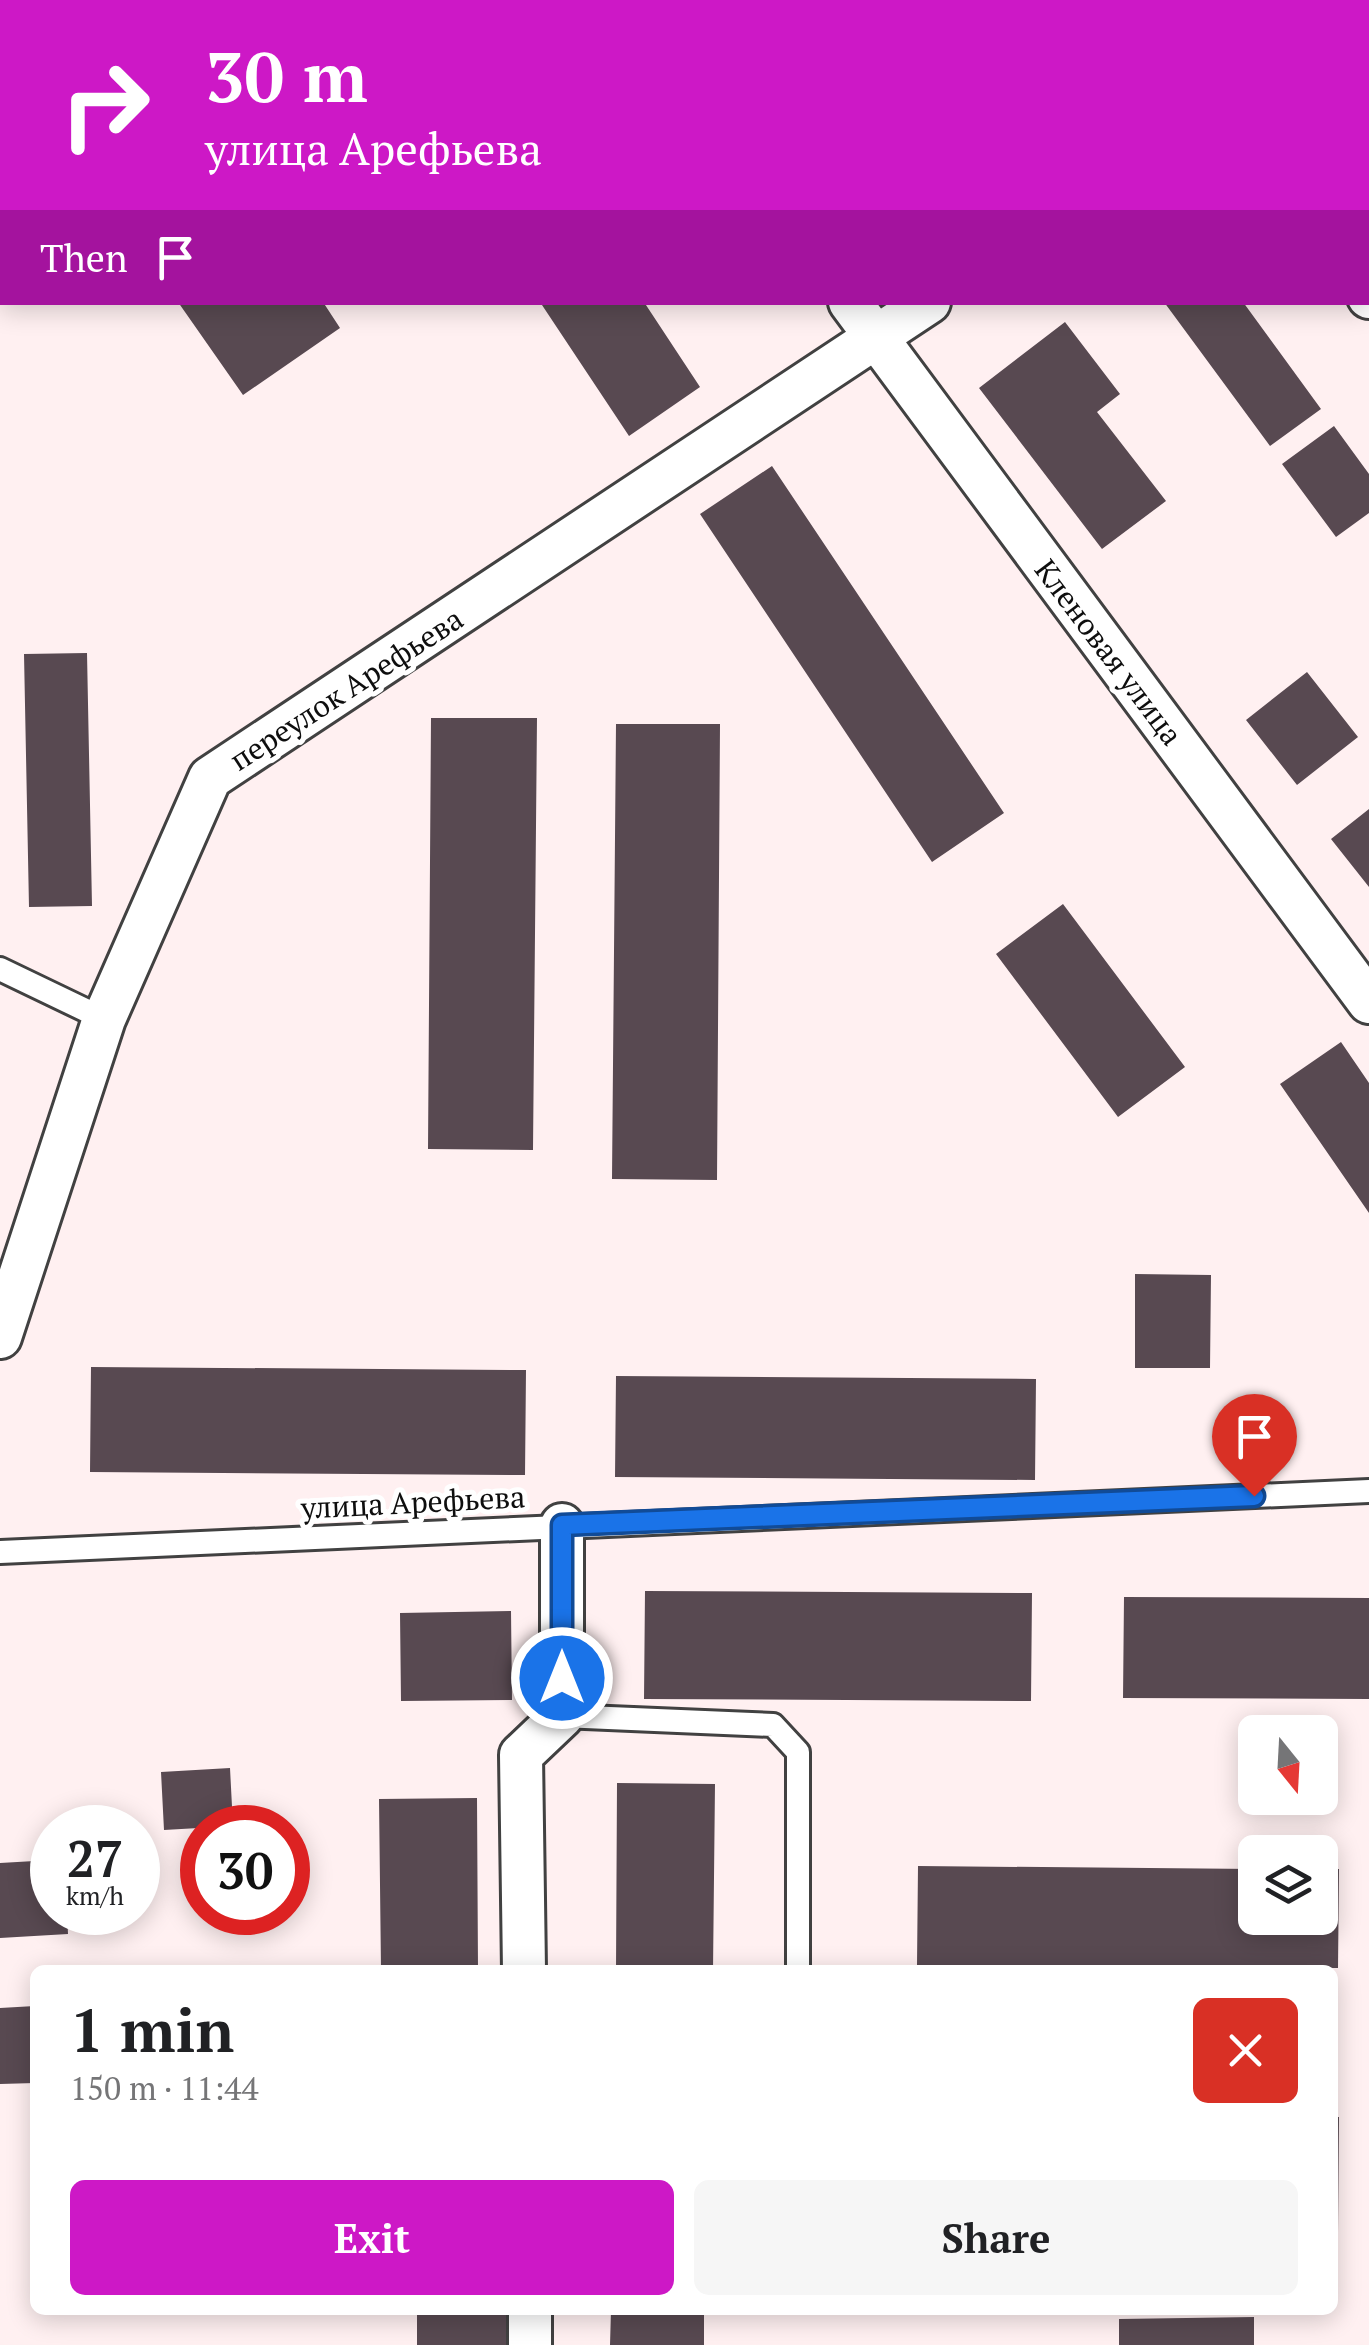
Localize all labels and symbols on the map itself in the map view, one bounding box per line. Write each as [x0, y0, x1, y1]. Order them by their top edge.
street label: Кленовая улица [1026, 551, 1192, 753]
street label: переулок Арефьева [222, 599, 470, 779]
pin [1212, 1394, 1297, 1497]
street label: улица Арефьева [299, 1476, 526, 1528]
position arrow [510, 1626, 614, 1730]
north arrow [1238, 1715, 1338, 1815]
speed limit sign: 30 [180, 1805, 310, 1935]

